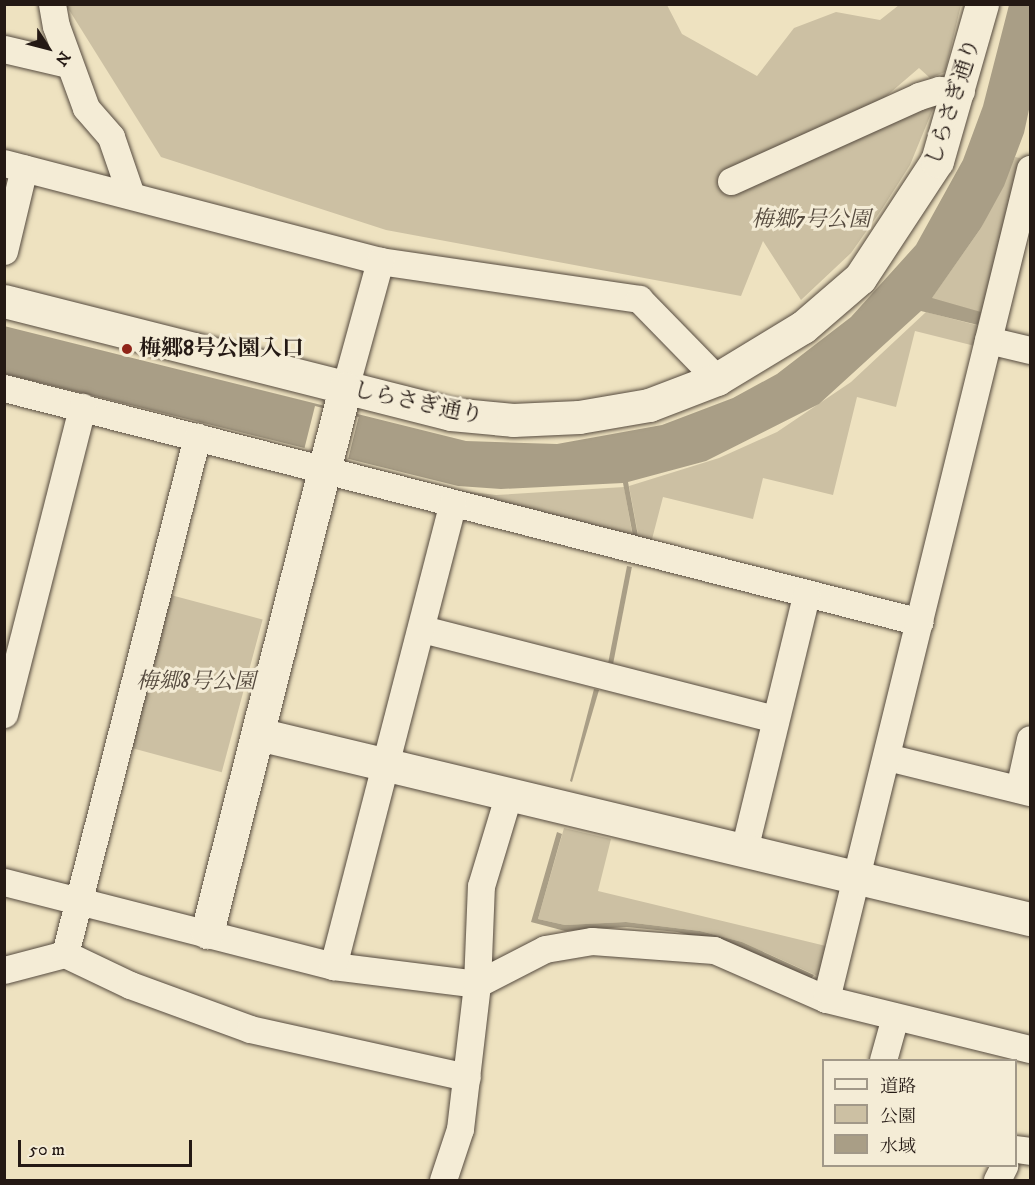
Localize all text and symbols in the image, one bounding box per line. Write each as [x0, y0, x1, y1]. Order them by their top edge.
north arrow [18, 18, 78, 78]
street label: しらさぎ通り [920, 35, 986, 169]
text: N [51, 47, 75, 70]
park label: 梅郷7号公園 [751, 207, 871, 233]
place label: 梅郷8号公園入口 [139, 336, 304, 362]
marker: 梅郷8号公園入口 [120, 342, 134, 356]
street label: しらさぎ通り [351, 376, 485, 430]
park label: 梅郷8号公園 [136, 669, 256, 695]
legend [822, 1059, 1017, 1167]
text: 道路 [880, 1076, 916, 1098]
text: 公園 [880, 1106, 916, 1128]
scale bar [21, 1128, 195, 1166]
text: 水域 [880, 1136, 916, 1158]
text: 50 m [29, 1139, 65, 1161]

